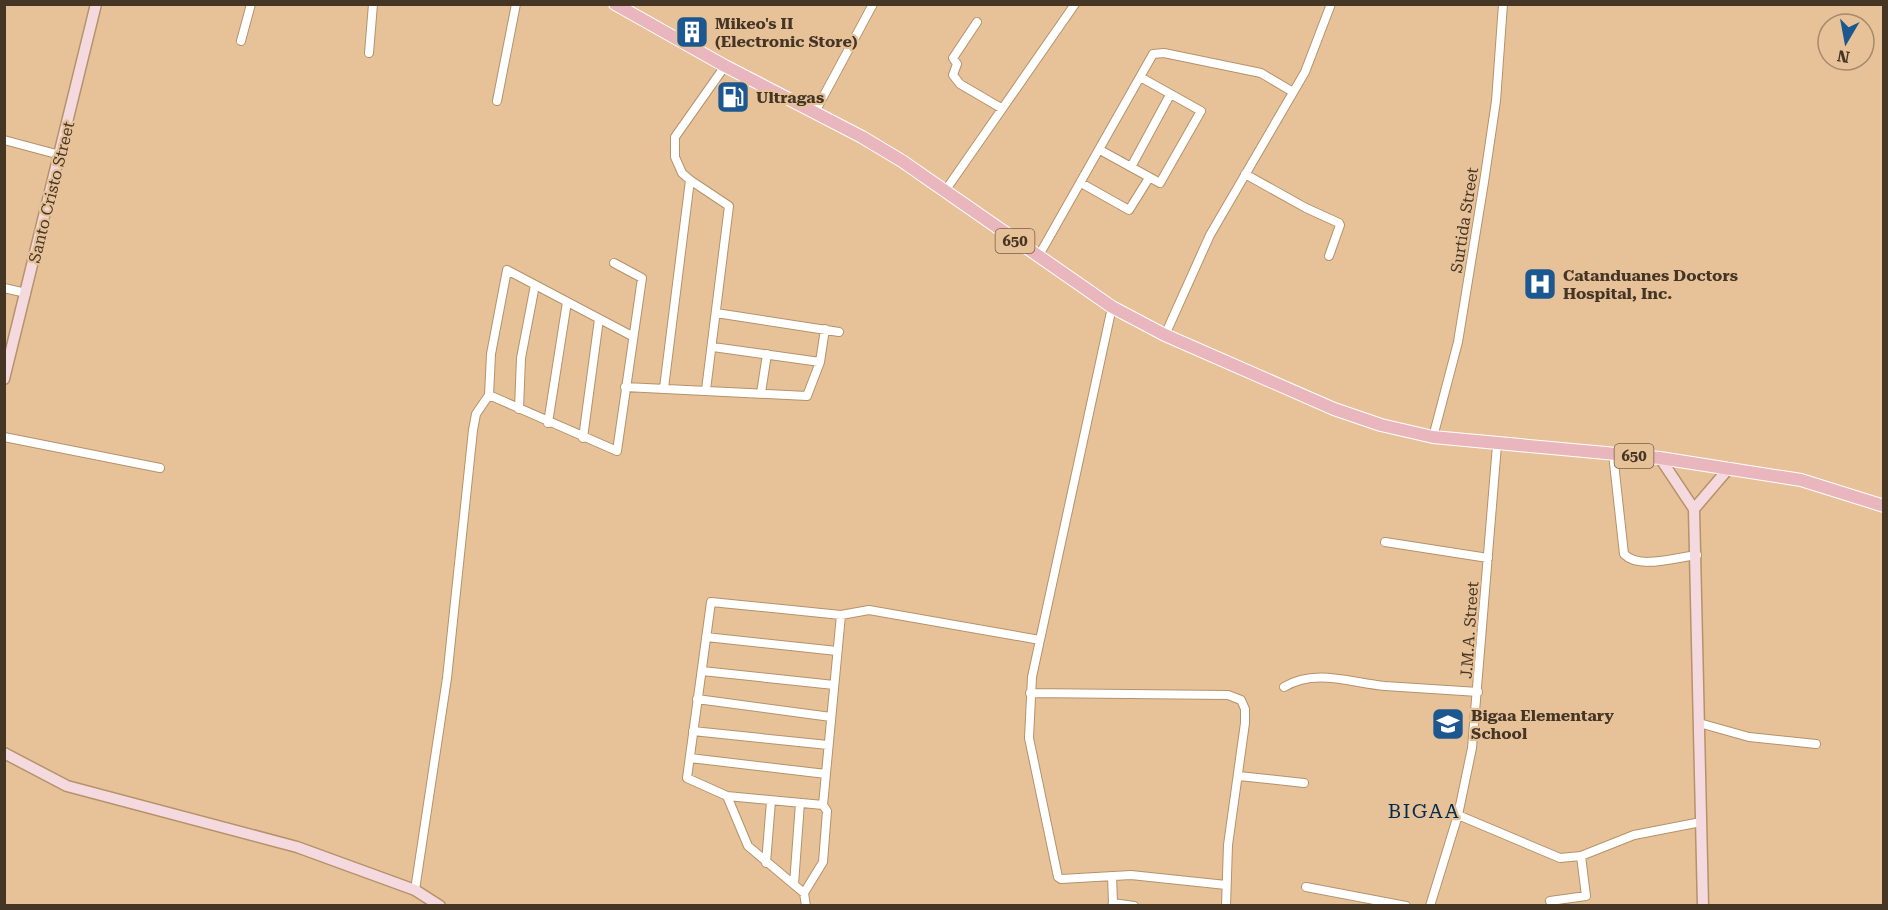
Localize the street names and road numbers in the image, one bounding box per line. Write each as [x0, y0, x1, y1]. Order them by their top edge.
street label: Santo Cristo Street [25, 119, 78, 265]
street label: Surtida Street [1447, 166, 1482, 274]
road number: 650 [996, 229, 1034, 253]
road number: 650 [1614, 444, 1654, 468]
street label: J.M.A. Street [1457, 581, 1482, 679]

